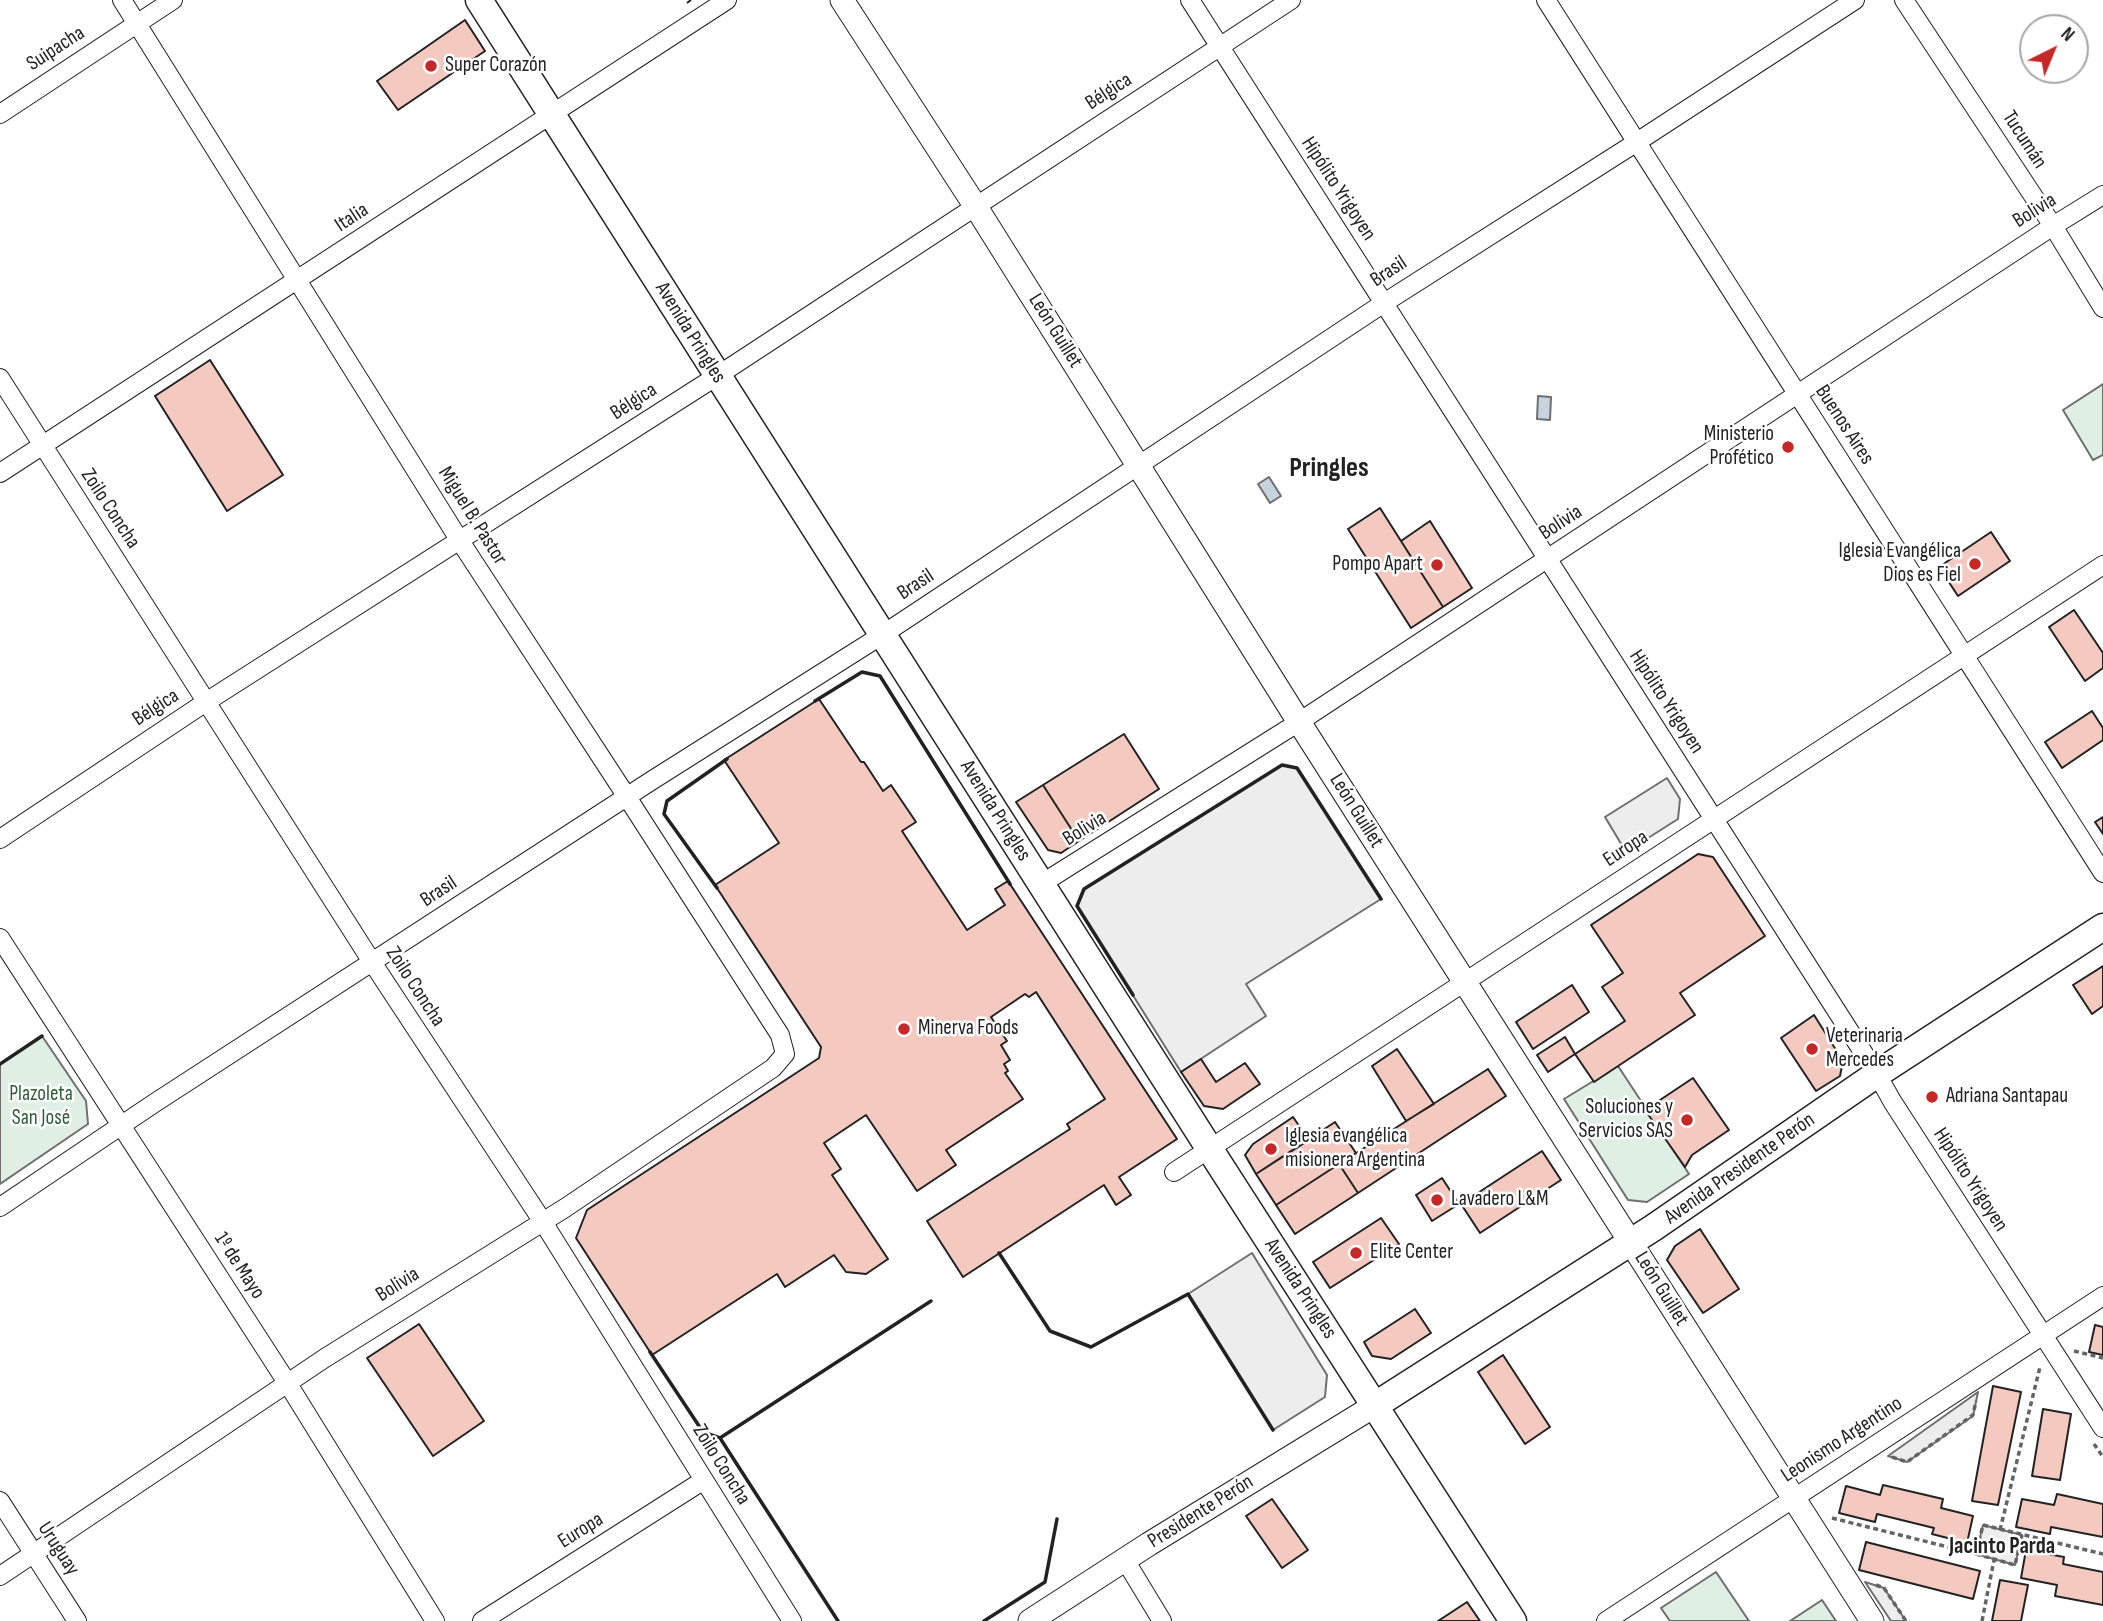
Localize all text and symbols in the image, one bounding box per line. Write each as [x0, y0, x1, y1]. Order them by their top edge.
north arrow [2019, 14, 2089, 84]
street label: Suipacha [22, 21, 90, 77]
text: N [2056, 23, 2079, 47]
place label: Super Corazón [445, 53, 547, 79]
marker: Super Corazón [423, 58, 439, 74]
street label: Bélgica [1081, 68, 1137, 116]
street label: Tucumán [1996, 106, 2052, 174]
street label: Hipólito Yrigoyen [1295, 132, 1381, 246]
street label: Bolivia [2009, 188, 2061, 234]
street label: Italia [330, 198, 374, 238]
street label: Brasil [1366, 251, 1412, 293]
street label: Avenida Pringles [649, 278, 731, 388]
street label: León Guillet [1022, 289, 1088, 373]
street label: Bélgica [606, 378, 662, 426]
street label: Buenos Aires [1809, 381, 1879, 469]
place label: Ministerio Profético [1704, 422, 1774, 472]
marker: Ministerio Profético [1780, 439, 1796, 455]
district label: Pringles [1289, 452, 1369, 486]
street label: Miguel B. Pastor [432, 462, 512, 570]
street label: Zoilo Concha [75, 464, 145, 554]
street label: Bolivia [1535, 500, 1587, 546]
place label: Iglesia Evangélica Dios es Fiel [1838, 539, 1961, 589]
place label: Pompo Apart [1332, 552, 1423, 578]
marker: Iglesia Evangélica Dios es Fiel [1967, 556, 1983, 572]
marker: Pompo Apart [1429, 557, 1445, 573]
street label: Brasil [893, 564, 939, 606]
street label: Hipólito Yrigoyen [1623, 645, 1709, 759]
street label: Bélgica [128, 684, 184, 732]
street label: Avenida Pringles [954, 756, 1036, 866]
street label: León Guillet [1323, 769, 1389, 853]
street label: Bolivia [1059, 806, 1111, 852]
street label: Europa [1599, 825, 1653, 873]
street label: Brasil [416, 871, 462, 913]
street label: Zoilo Concha [380, 942, 450, 1032]
place label: Minerva Foods [918, 1016, 1019, 1042]
marker: Minerva Foods [896, 1021, 912, 1037]
place label: Veterinaria Mercedes [1826, 1024, 1903, 1074]
marker: Veterinaria Mercedes [1804, 1041, 1820, 1057]
park label: Plazoleta San José [9, 1082, 73, 1132]
place label: Adriana Santapau [1946, 1084, 2068, 1110]
marker: Adriana Santapau [1924, 1089, 1940, 1105]
place label: Soluciones y Servicios SAS [1578, 1095, 1673, 1145]
street label: Avenida Presidente Perón [1660, 1108, 1820, 1230]
marker: Soluciones y Servicios SAS [1679, 1112, 1695, 1128]
street label: Hipólito Yrigoyen [1927, 1123, 2013, 1237]
place label: Iglesia evangélica misionera Argentina [1285, 1124, 1425, 1174]
marker: Iglesia evangélica misionera Argentina [1263, 1141, 1279, 1157]
place label: Lavadero L&M [1451, 1187, 1548, 1213]
marker: Lavadero L&M [1429, 1192, 1445, 1208]
street label: 1º de Mayo [208, 1228, 270, 1304]
street label: Avenida Pringles [1258, 1234, 1342, 1344]
place label: Elite Center [1370, 1240, 1453, 1266]
marker: Elite Center [1348, 1245, 1364, 1261]
street label: León Guillet [1628, 1247, 1694, 1331]
street label: Bolivia [372, 1262, 424, 1308]
street label: Leonismo Argentino [1777, 1391, 1907, 1489]
street label: Zoilo Concha [686, 1420, 756, 1510]
street label: Presidente Perón [1144, 1470, 1258, 1554]
street label: Europa [554, 1507, 608, 1555]
street label: Uruguay [32, 1518, 84, 1580]
district label: Jacinto Parda [1949, 1533, 2055, 1561]

